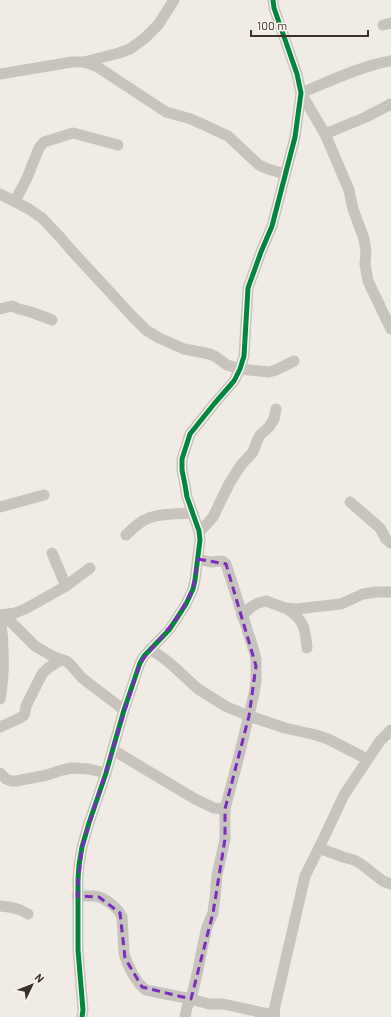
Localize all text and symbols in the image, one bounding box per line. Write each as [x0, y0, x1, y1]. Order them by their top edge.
scale bar [251, 12, 368, 38]
text: 100 m [257, 18, 287, 32]
north arrow [12, 965, 52, 1005]
text: N [32, 971, 47, 985]

